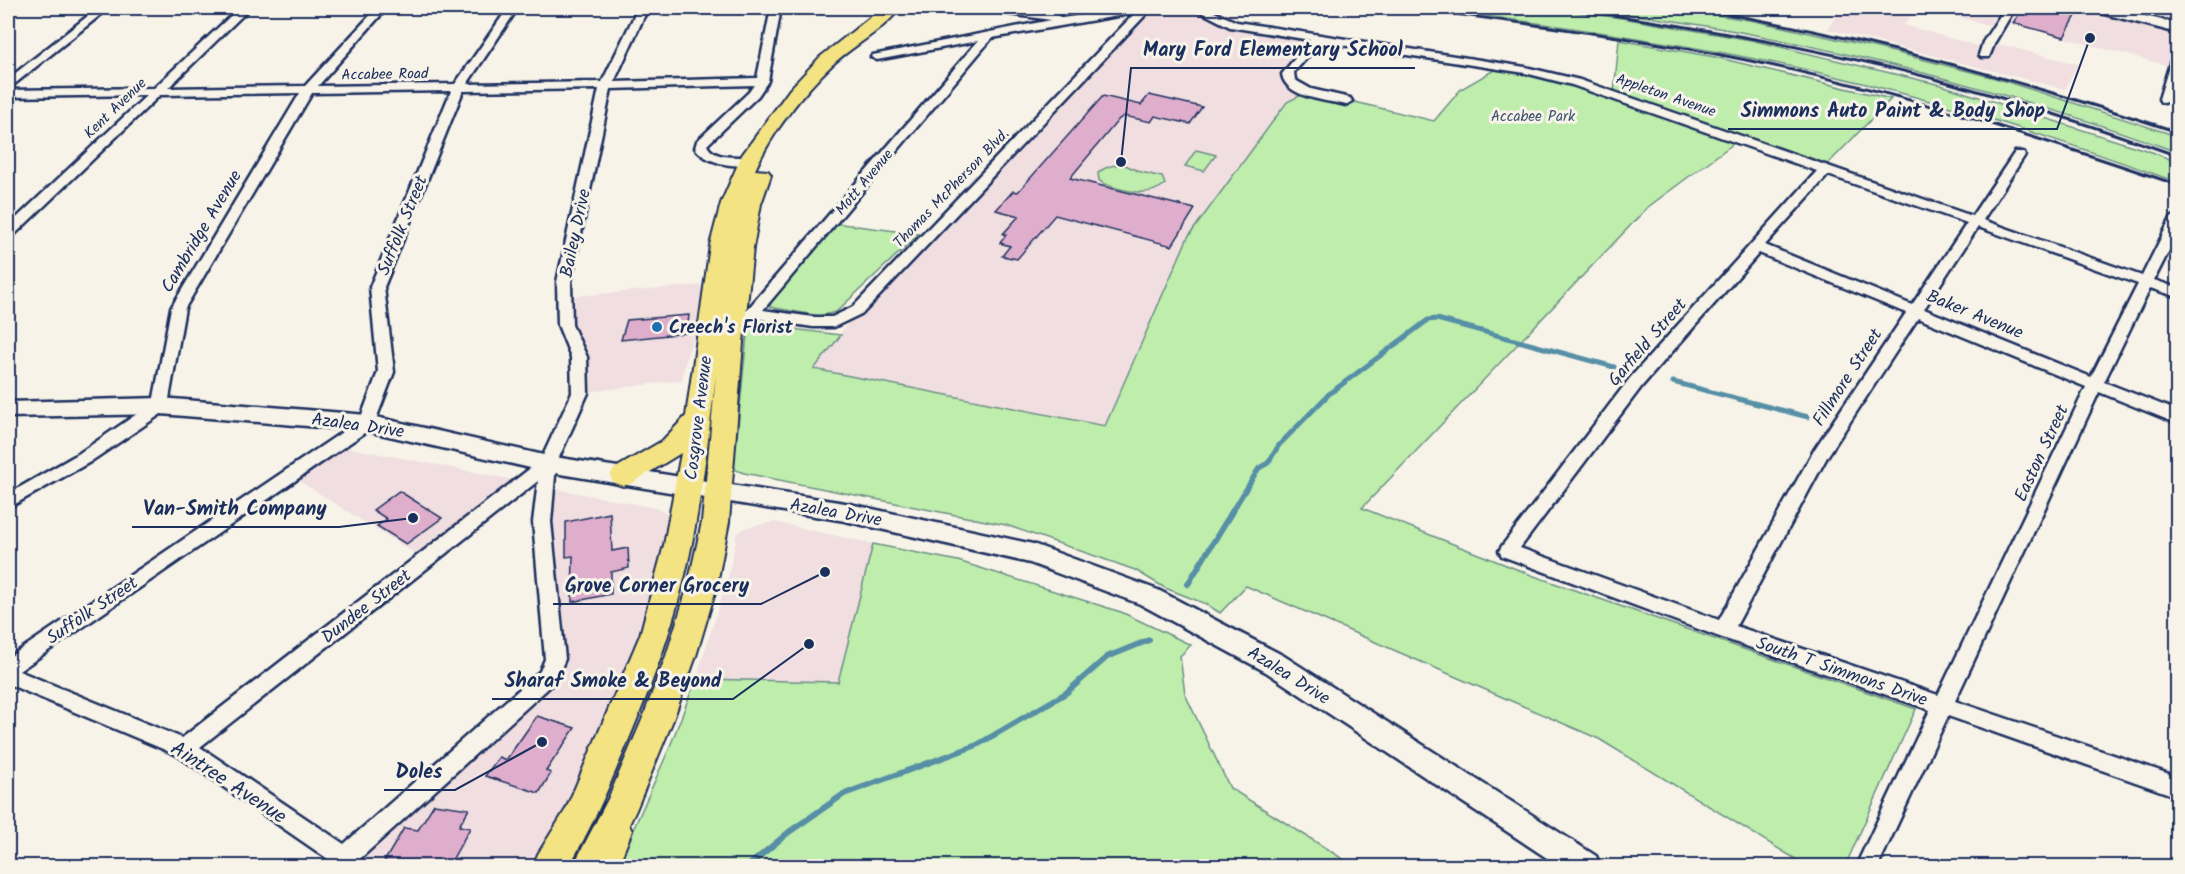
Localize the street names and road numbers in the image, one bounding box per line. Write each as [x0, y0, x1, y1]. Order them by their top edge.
street label: Accabee Road [341, 62, 429, 88]
street label: Appleton Avenue [1612, 68, 1719, 124]
street label: Kent Avenue [79, 72, 153, 145]
street label: Thomas McPherson Blvd. [888, 123, 1015, 254]
street label: Mott Avenue [830, 144, 900, 221]
street label: Cambridge Avenue [154, 165, 251, 299]
street label: Suffolk Street [370, 170, 437, 280]
street label: Bailey Drive [553, 186, 600, 280]
street label: Baker Avenue [1921, 283, 2027, 348]
street label: Garfield Street [1601, 291, 1696, 394]
street label: Fillmore Street [1806, 322, 1891, 433]
street label: Cosgrove Avenue [677, 354, 722, 482]
street label: Easton Street [2007, 399, 2078, 507]
street label: Azalea Drive [310, 406, 406, 447]
street label: Azalea Drive [787, 491, 884, 536]
street label: Dundee Street [315, 562, 419, 652]
street label: Suffolk Street [41, 569, 146, 653]
street label: South T Simmons Drive [1752, 629, 1931, 715]
street label: Azalea Drive [1241, 639, 1335, 713]
street label: Aintree Avenue [163, 733, 293, 834]

